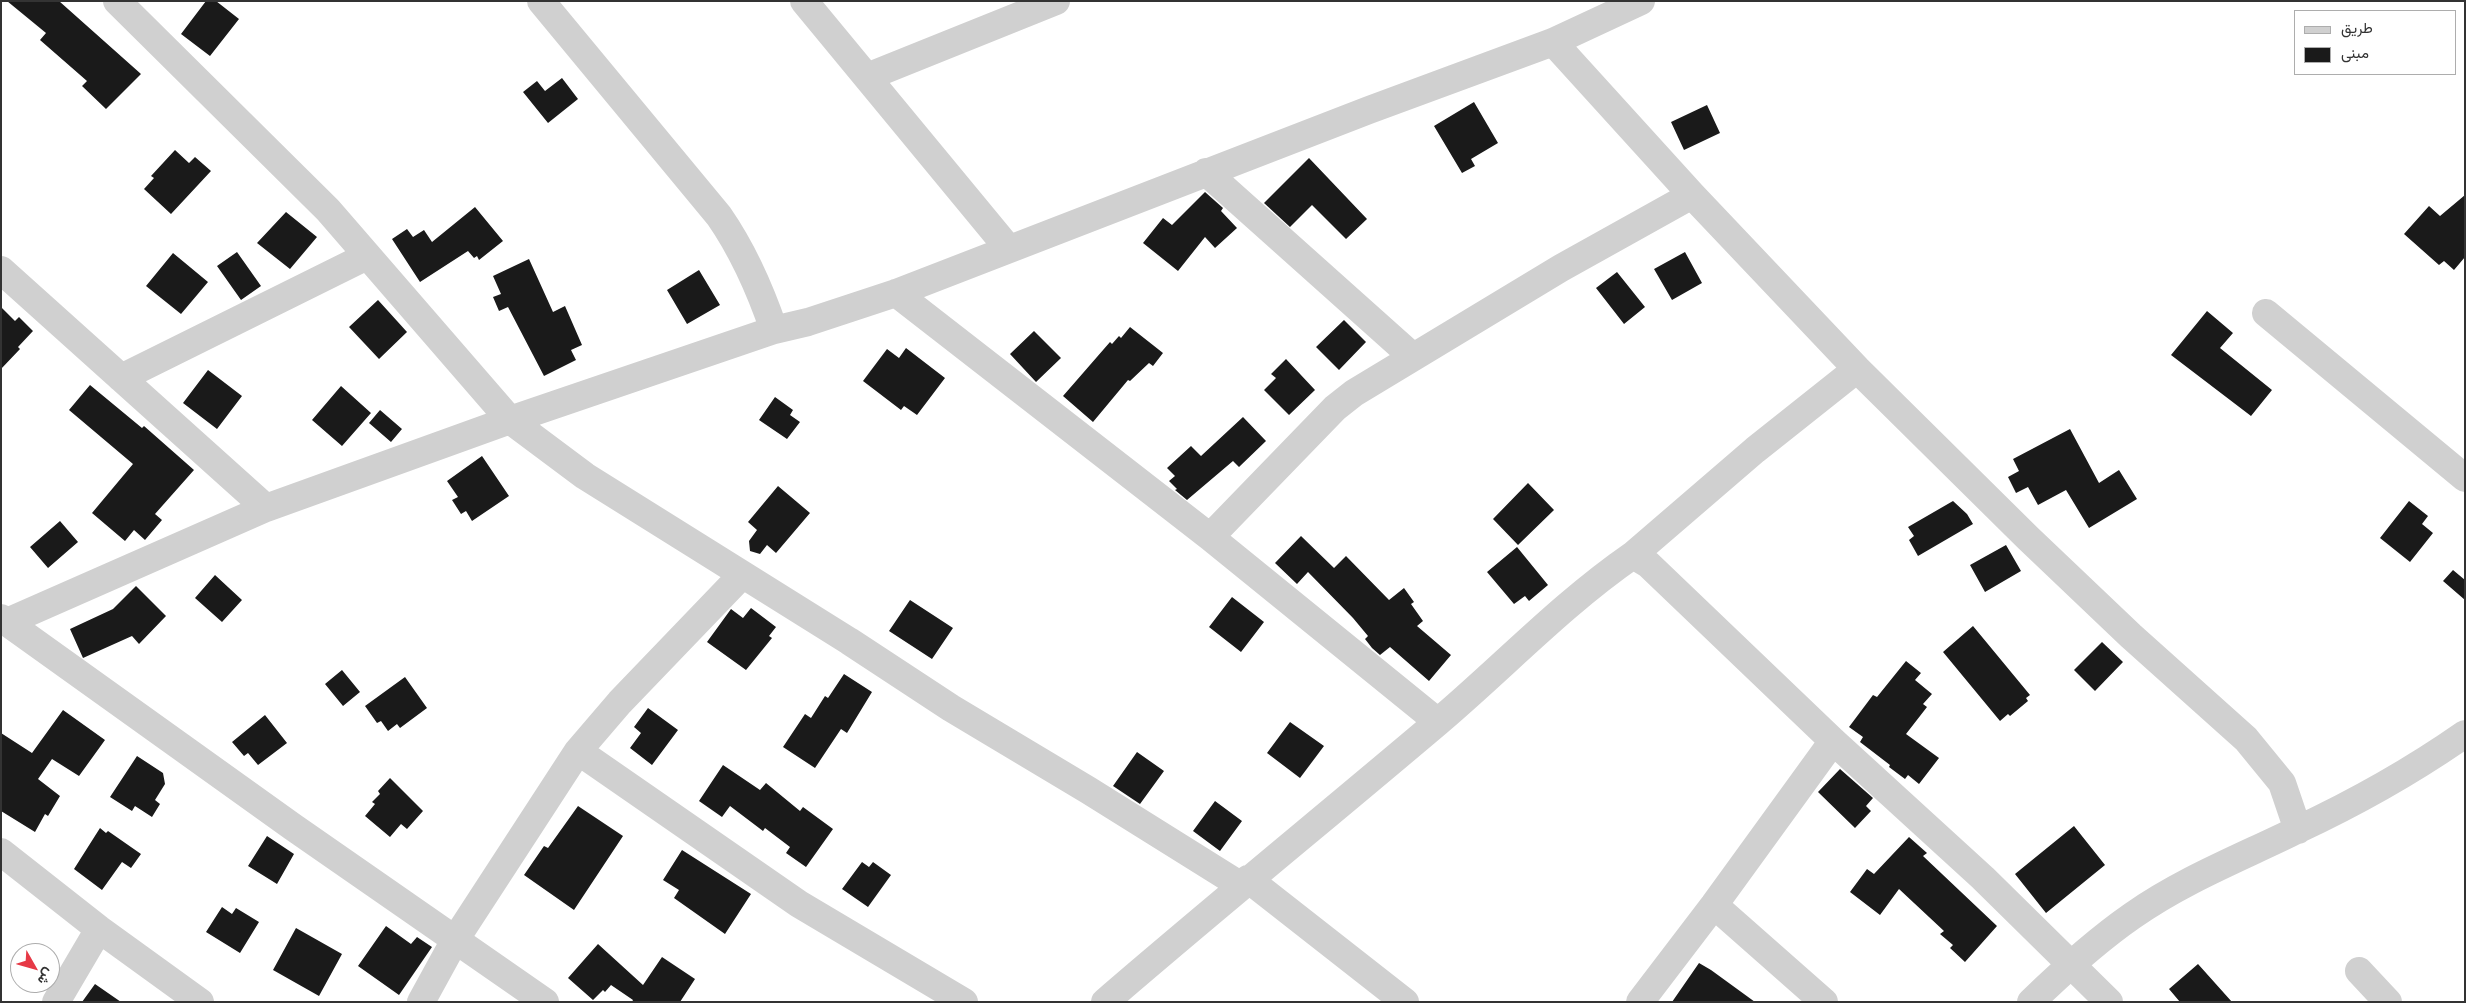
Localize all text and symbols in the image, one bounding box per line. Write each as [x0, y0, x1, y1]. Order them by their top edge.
legend [2294, 10, 2456, 75]
text: طريق [2341, 18, 2373, 37]
text: مبنى [2341, 43, 2369, 62]
north arrow [10, 943, 60, 993]
text: ش [34, 964, 58, 989]

